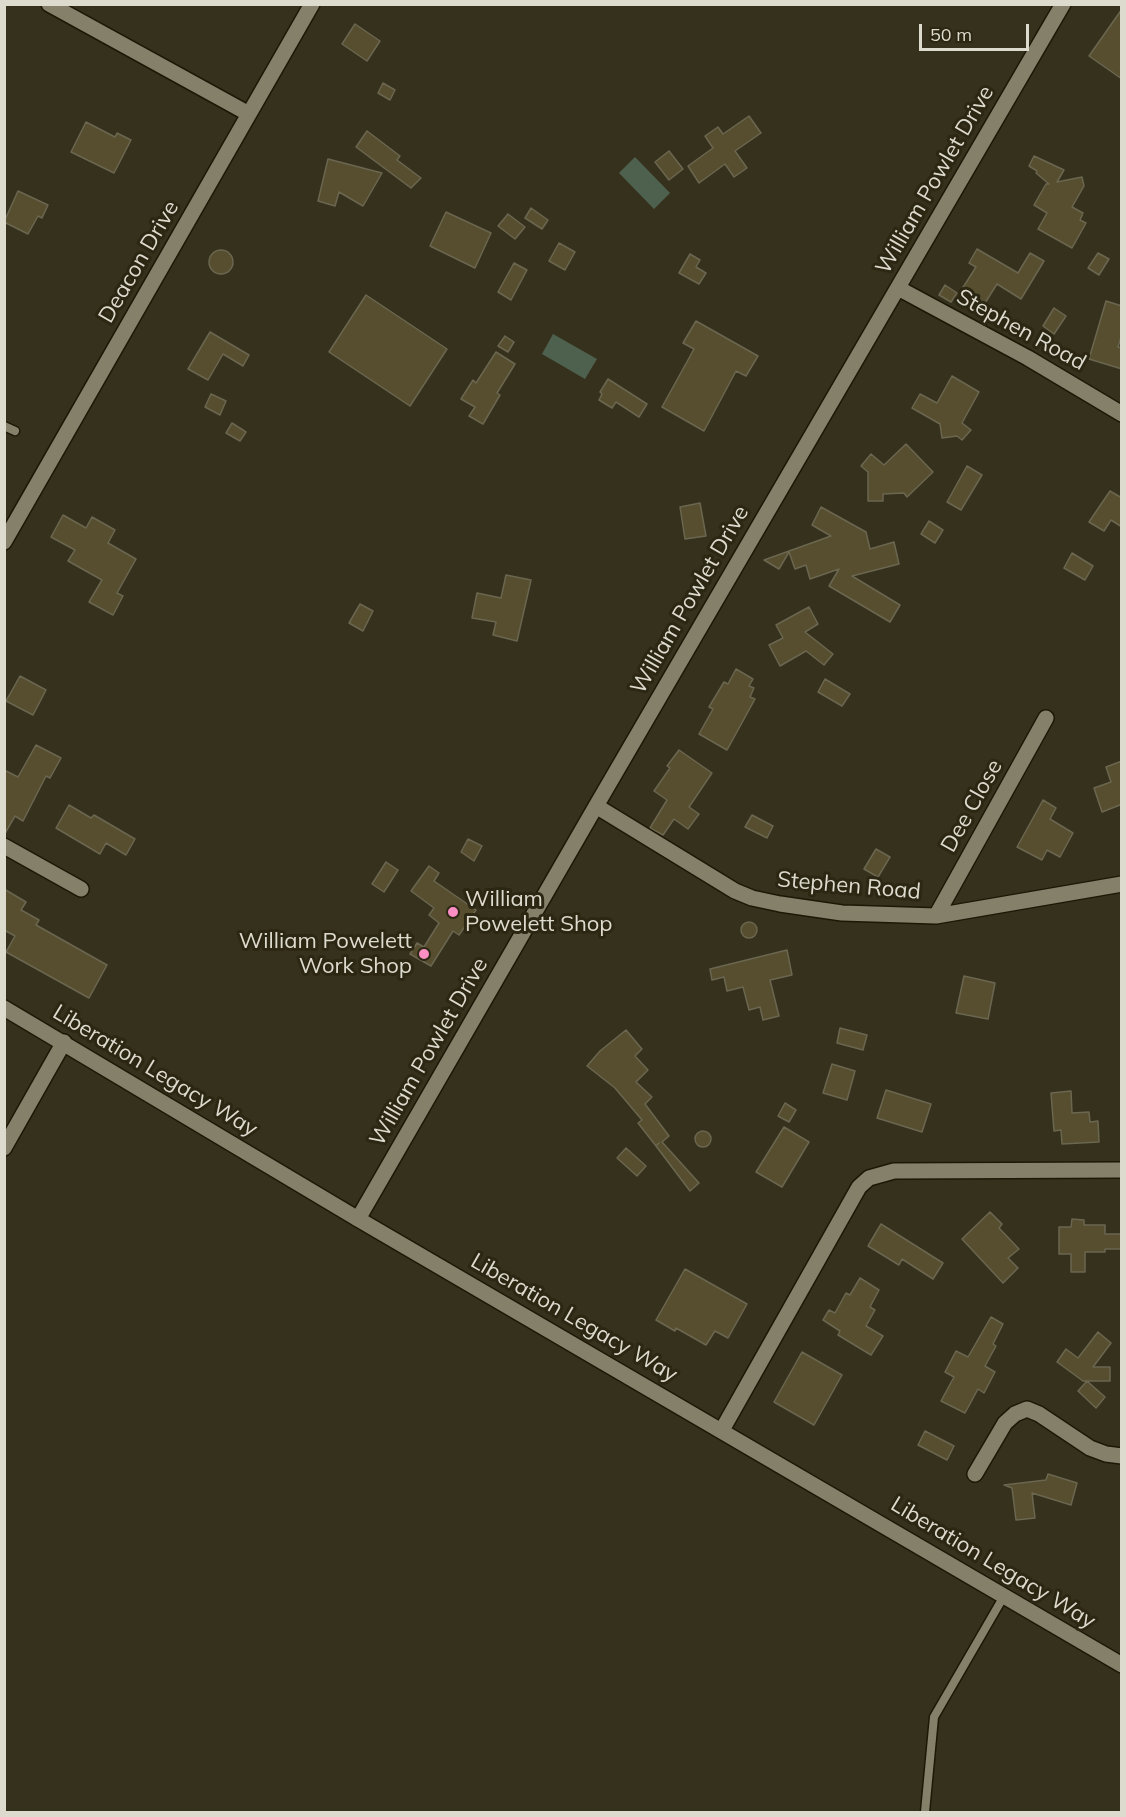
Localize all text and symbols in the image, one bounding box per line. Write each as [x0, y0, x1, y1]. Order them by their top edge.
scale bar [922, 12, 1032, 50]
text: 50 m [930, 23, 972, 46]
street label: William Powlet Drive [870, 81, 1000, 279]
street label: Deacon Drive [93, 196, 185, 328]
street label: Stephen Road [952, 284, 1090, 376]
street label: William Powlet Drive [625, 501, 755, 699]
street label: Dee Close [936, 755, 1008, 857]
street label: Stephen Road [776, 867, 922, 905]
place label: William Powelett Shop [465, 886, 613, 938]
marker: William Powelett Shop [446, 905, 460, 919]
place label: William Powelett Work Shop [239, 928, 412, 980]
marker: William Powelett Work Shop [417, 947, 431, 961]
street label: William Powlet Drive [364, 953, 494, 1151]
street label: Liberation Legacy Way [48, 999, 262, 1143]
street label: Liberation Legacy Way [466, 1248, 682, 1388]
street label: Liberation Legacy Way [886, 1491, 1100, 1635]

